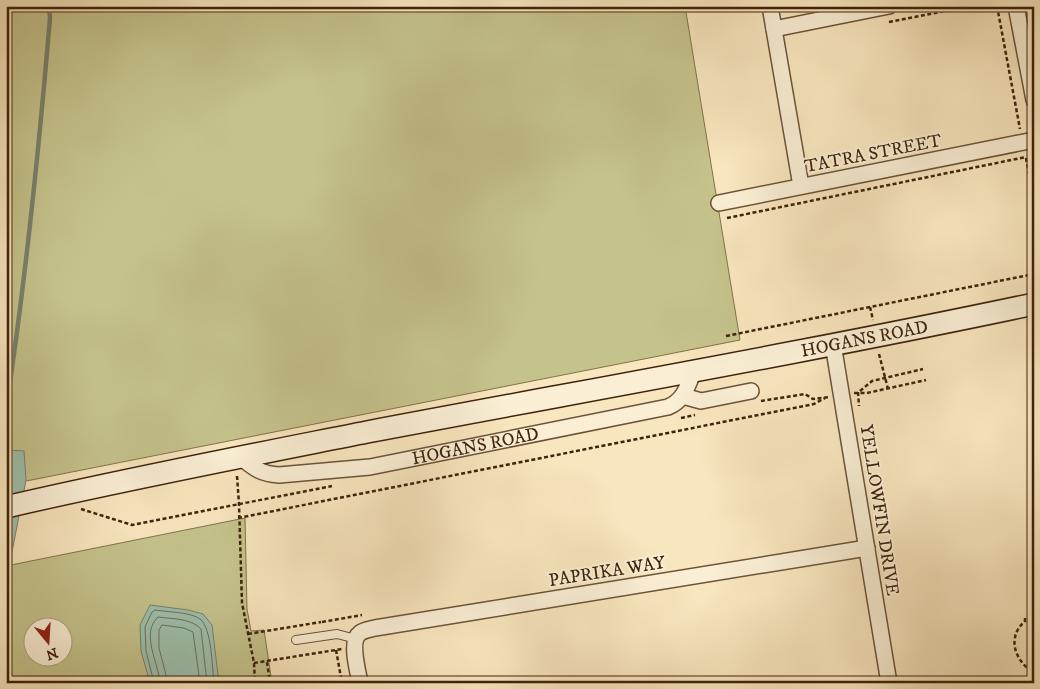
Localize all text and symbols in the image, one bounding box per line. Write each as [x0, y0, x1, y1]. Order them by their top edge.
street label: TATRA STREET [803, 130, 944, 178]
street label: HOGANS ROAD [799, 316, 930, 363]
street label: HOGANS ROAD [410, 423, 541, 470]
street label: YELLOWFIN DRIVE [855, 423, 903, 598]
street label: PAPRIKA WAY [547, 552, 668, 592]
north arrow [22, 616, 72, 666]
text: N [43, 643, 60, 664]

